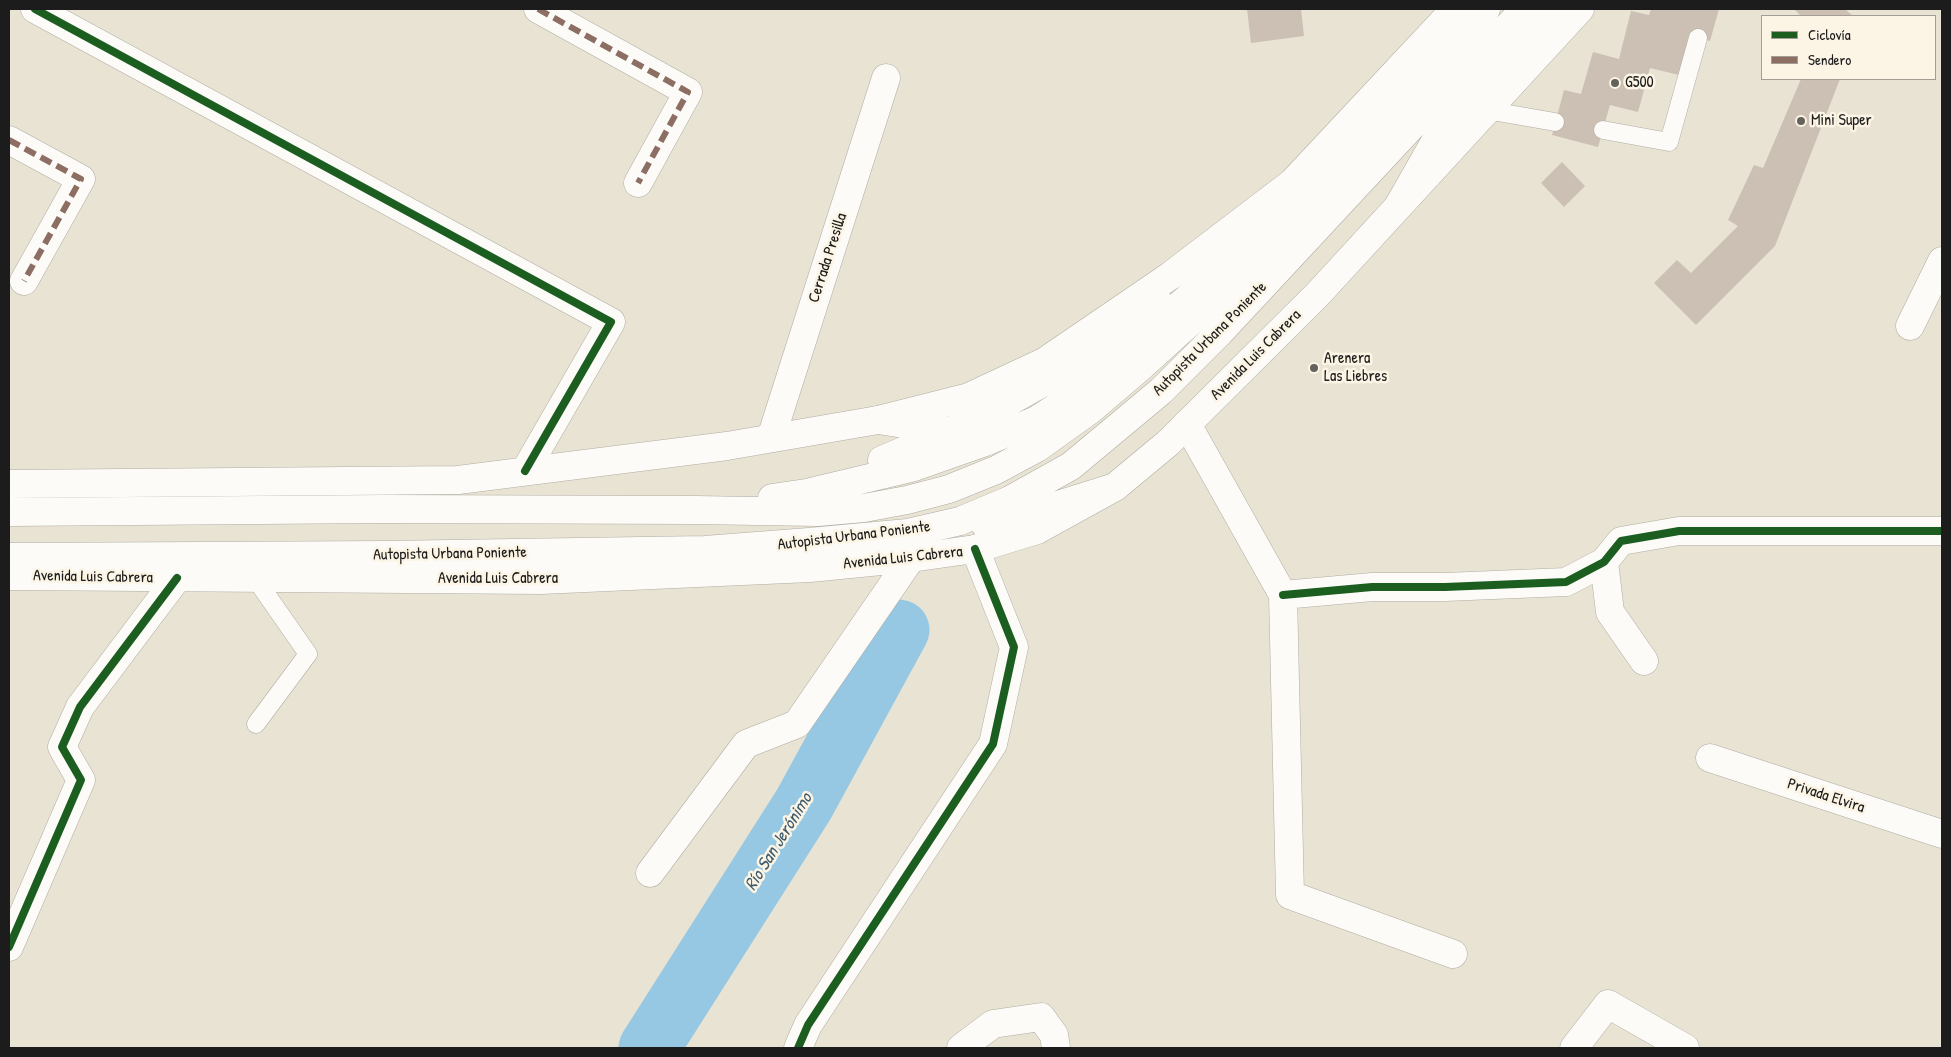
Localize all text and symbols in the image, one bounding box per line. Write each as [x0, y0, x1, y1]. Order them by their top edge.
legend [1761, 15, 1936, 80]
text: Ciclovía [1808, 24, 1851, 45]
text: Sendero [1808, 49, 1851, 70]
place label: G500 [1625, 73, 1654, 93]
marker: G500 [1609, 77, 1621, 89]
place label: Mini Super [1811, 111, 1872, 131]
marker: Mini Super [1795, 115, 1807, 127]
street label: Cerrada Presilla [804, 211, 852, 305]
street label: Autopista Urbana Poniente [1149, 278, 1271, 400]
street label: Avenida Luis Cabrera [1207, 306, 1305, 404]
place label: Arenera Las Liebres [1324, 349, 1387, 387]
marker: Arenera Las Liebres [1308, 362, 1320, 374]
street label: Autopista Urbana Poniente [777, 517, 931, 555]
street label: Avenida Luis Cabrera [842, 542, 964, 574]
street label: Autopista Urbana Poniente [373, 543, 527, 565]
street label: Avenida Luis Cabrera [33, 566, 153, 588]
street label: Avenida Luis Cabrera [438, 569, 558, 589]
street label: Privada Elvira [1785, 775, 1867, 817]
water label: Río San Jerónimo [740, 789, 818, 895]

